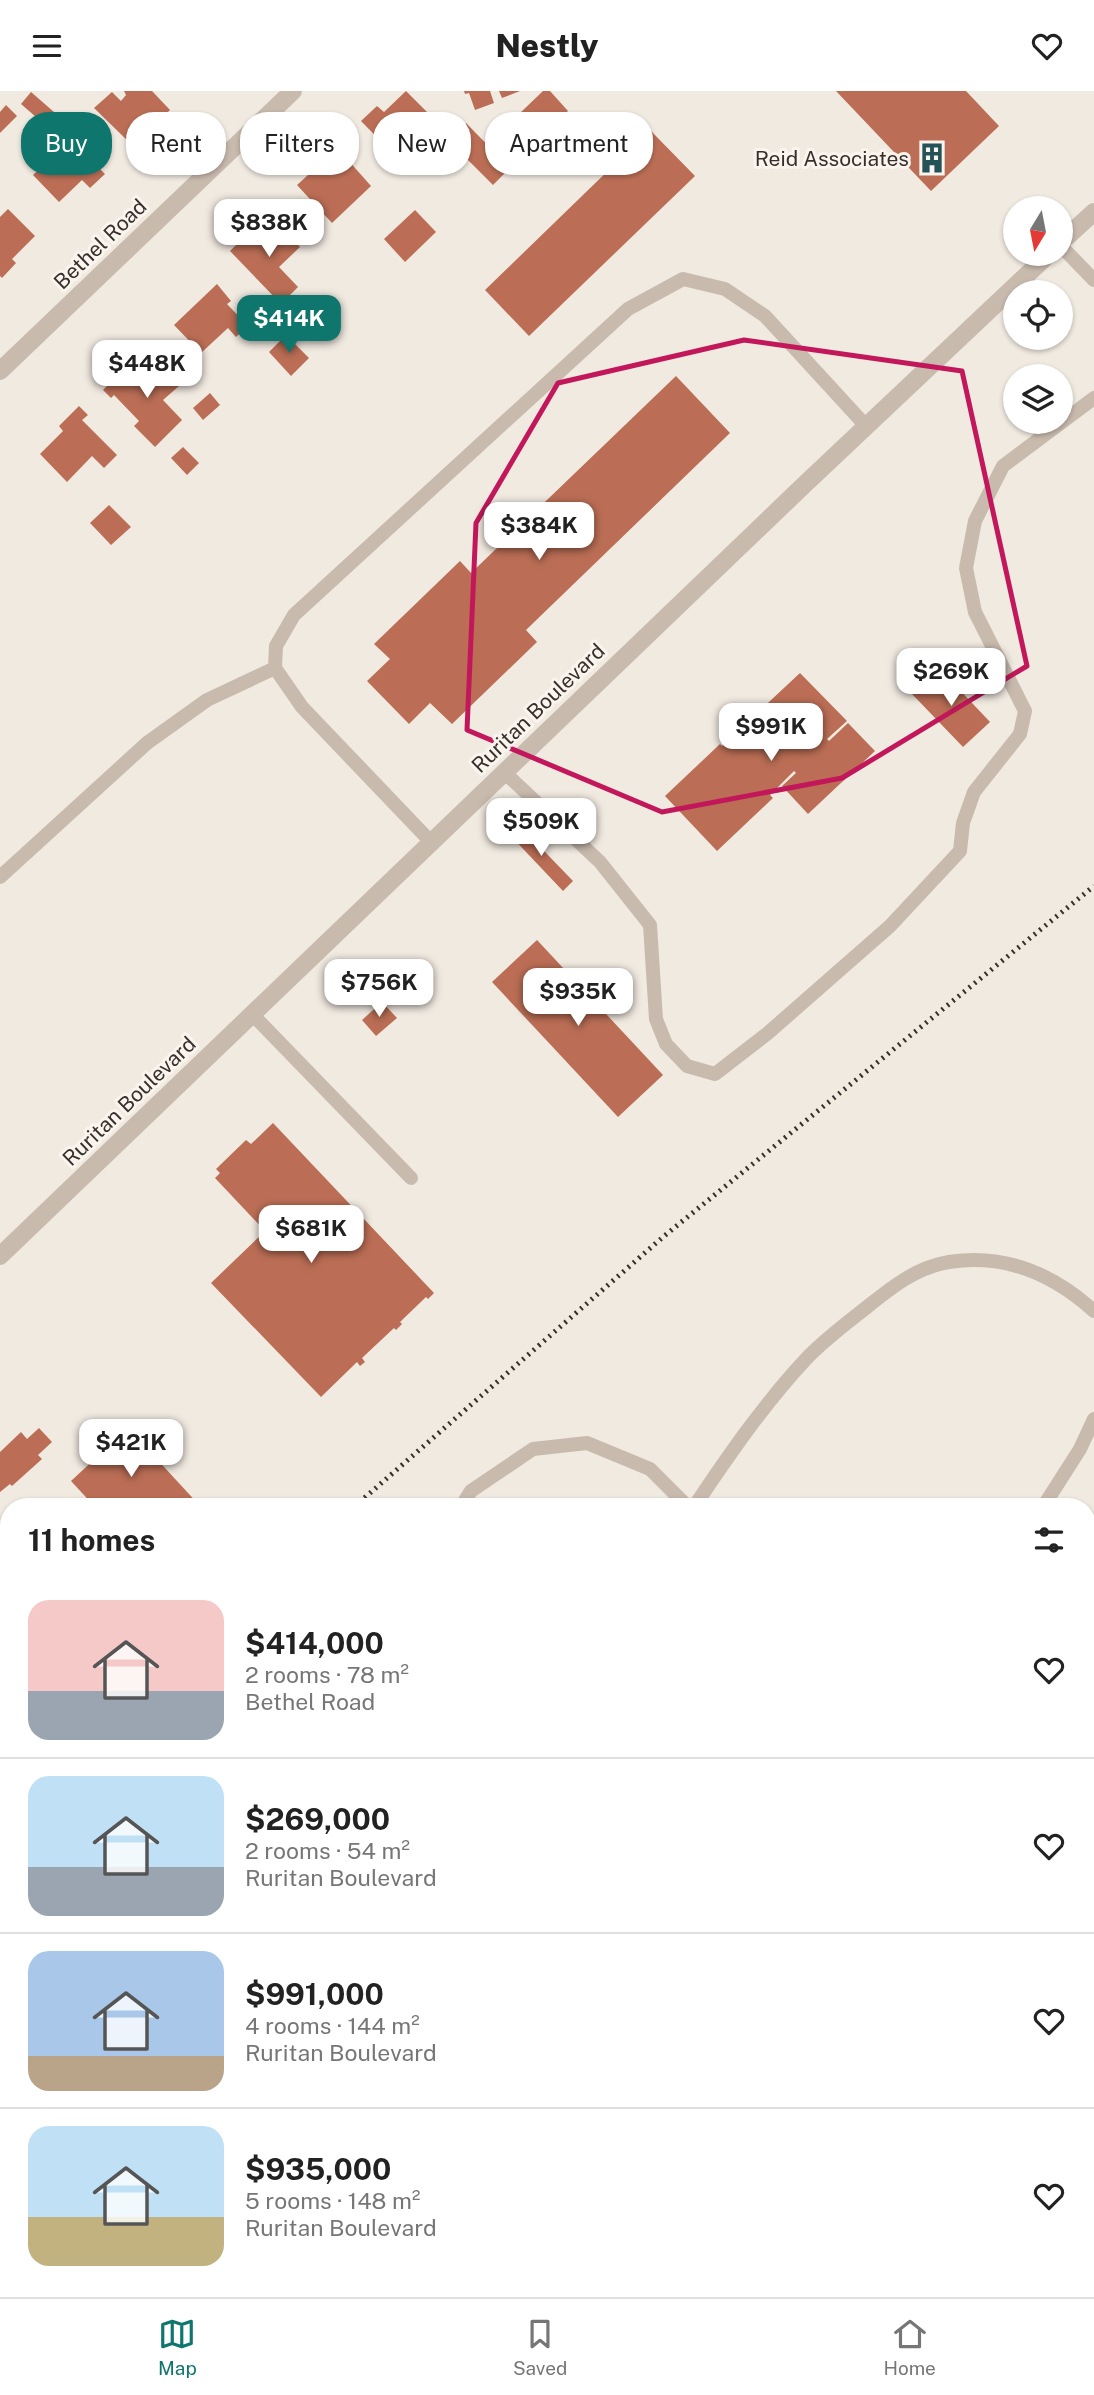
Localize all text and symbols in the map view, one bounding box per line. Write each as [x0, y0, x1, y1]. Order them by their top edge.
icon: menu [28, 27, 66, 65]
text: Nestly [496, 27, 598, 64]
icon: heart [1028, 27, 1066, 65]
chip: Buy [21, 112, 112, 175]
chip: Rent [126, 112, 226, 175]
chip: Filters [240, 112, 359, 175]
chip: New [373, 112, 471, 175]
chip: Apartment [485, 112, 653, 175]
building icon: Reid Associates [915, 141, 949, 175]
place label: Reid Associates [755, 146, 909, 171]
street label: Bethel Road [49, 194, 151, 294]
north arrow [1003, 196, 1073, 266]
map controls [1003, 196, 1073, 434]
pin: $838K [220, 199, 318, 259]
text: $838K [230, 208, 308, 235]
button: locate [1003, 280, 1073, 350]
pin: $414K [240, 295, 338, 355]
text: $414K [253, 304, 325, 331]
pin: $448K [98, 341, 196, 400]
text: $448K [108, 349, 186, 376]
button: layers [1003, 364, 1073, 434]
pin: $384K [490, 503, 588, 562]
text: $384K [500, 511, 578, 538]
street label: Ruritan Boulevard [466, 638, 610, 778]
pin: $269K [902, 649, 1000, 708]
text: $269K [912, 657, 990, 684]
pin: $991K [722, 703, 820, 763]
text: $991K [735, 712, 807, 739]
pin: $509K [492, 799, 590, 858]
text: $509K [502, 807, 580, 834]
pin: $756K [330, 960, 428, 1019]
text: $756K [340, 968, 418, 995]
pin: $935K [529, 969, 627, 1028]
text: $935K [539, 977, 617, 1004]
street label: Ruritan Boulevard [57, 1031, 201, 1171]
pin: $681K [262, 1205, 360, 1265]
text: $681K [275, 1214, 347, 1241]
pin: $421K [82, 1419, 180, 1479]
text: $421K [95, 1428, 167, 1455]
icon: filters [1030, 1521, 1068, 1559]
text: 11 homes [28, 1522, 155, 1558]
text: $414,000 [245, 1625, 384, 1661]
icon: home [84, 1628, 168, 1712]
icon: heart [1030, 1651, 1068, 1689]
text: 2 rooms · 78 m² [245, 1661, 409, 1688]
text: Bethel Road [245, 1688, 375, 1715]
text: $269,000 [245, 1801, 390, 1837]
icon: home [84, 1804, 168, 1888]
icon: heart [1030, 1827, 1068, 1865]
text: 2 rooms · 54 m² [245, 1837, 410, 1864]
text: Ruritan Boulevard [245, 1864, 437, 1891]
text: $991,000 [245, 1976, 384, 2012]
icon: home [84, 1979, 168, 2063]
icon: heart [1030, 2002, 1068, 2040]
text: 4 rooms · 144 m² [245, 2012, 420, 2039]
text: Ruritan Boulevard [245, 2039, 437, 2066]
text: $935,000 [245, 2151, 391, 2187]
icon: home [84, 2154, 168, 2238]
icon: heart [1030, 2177, 1068, 2215]
text: 5 rooms · 148 m² [245, 2187, 420, 2214]
text: Ruritan Boulevard [245, 2214, 437, 2241]
tab: Map [158, 2315, 197, 2379]
tab: Saved [513, 2315, 567, 2379]
tab: Home [883, 2315, 936, 2379]

